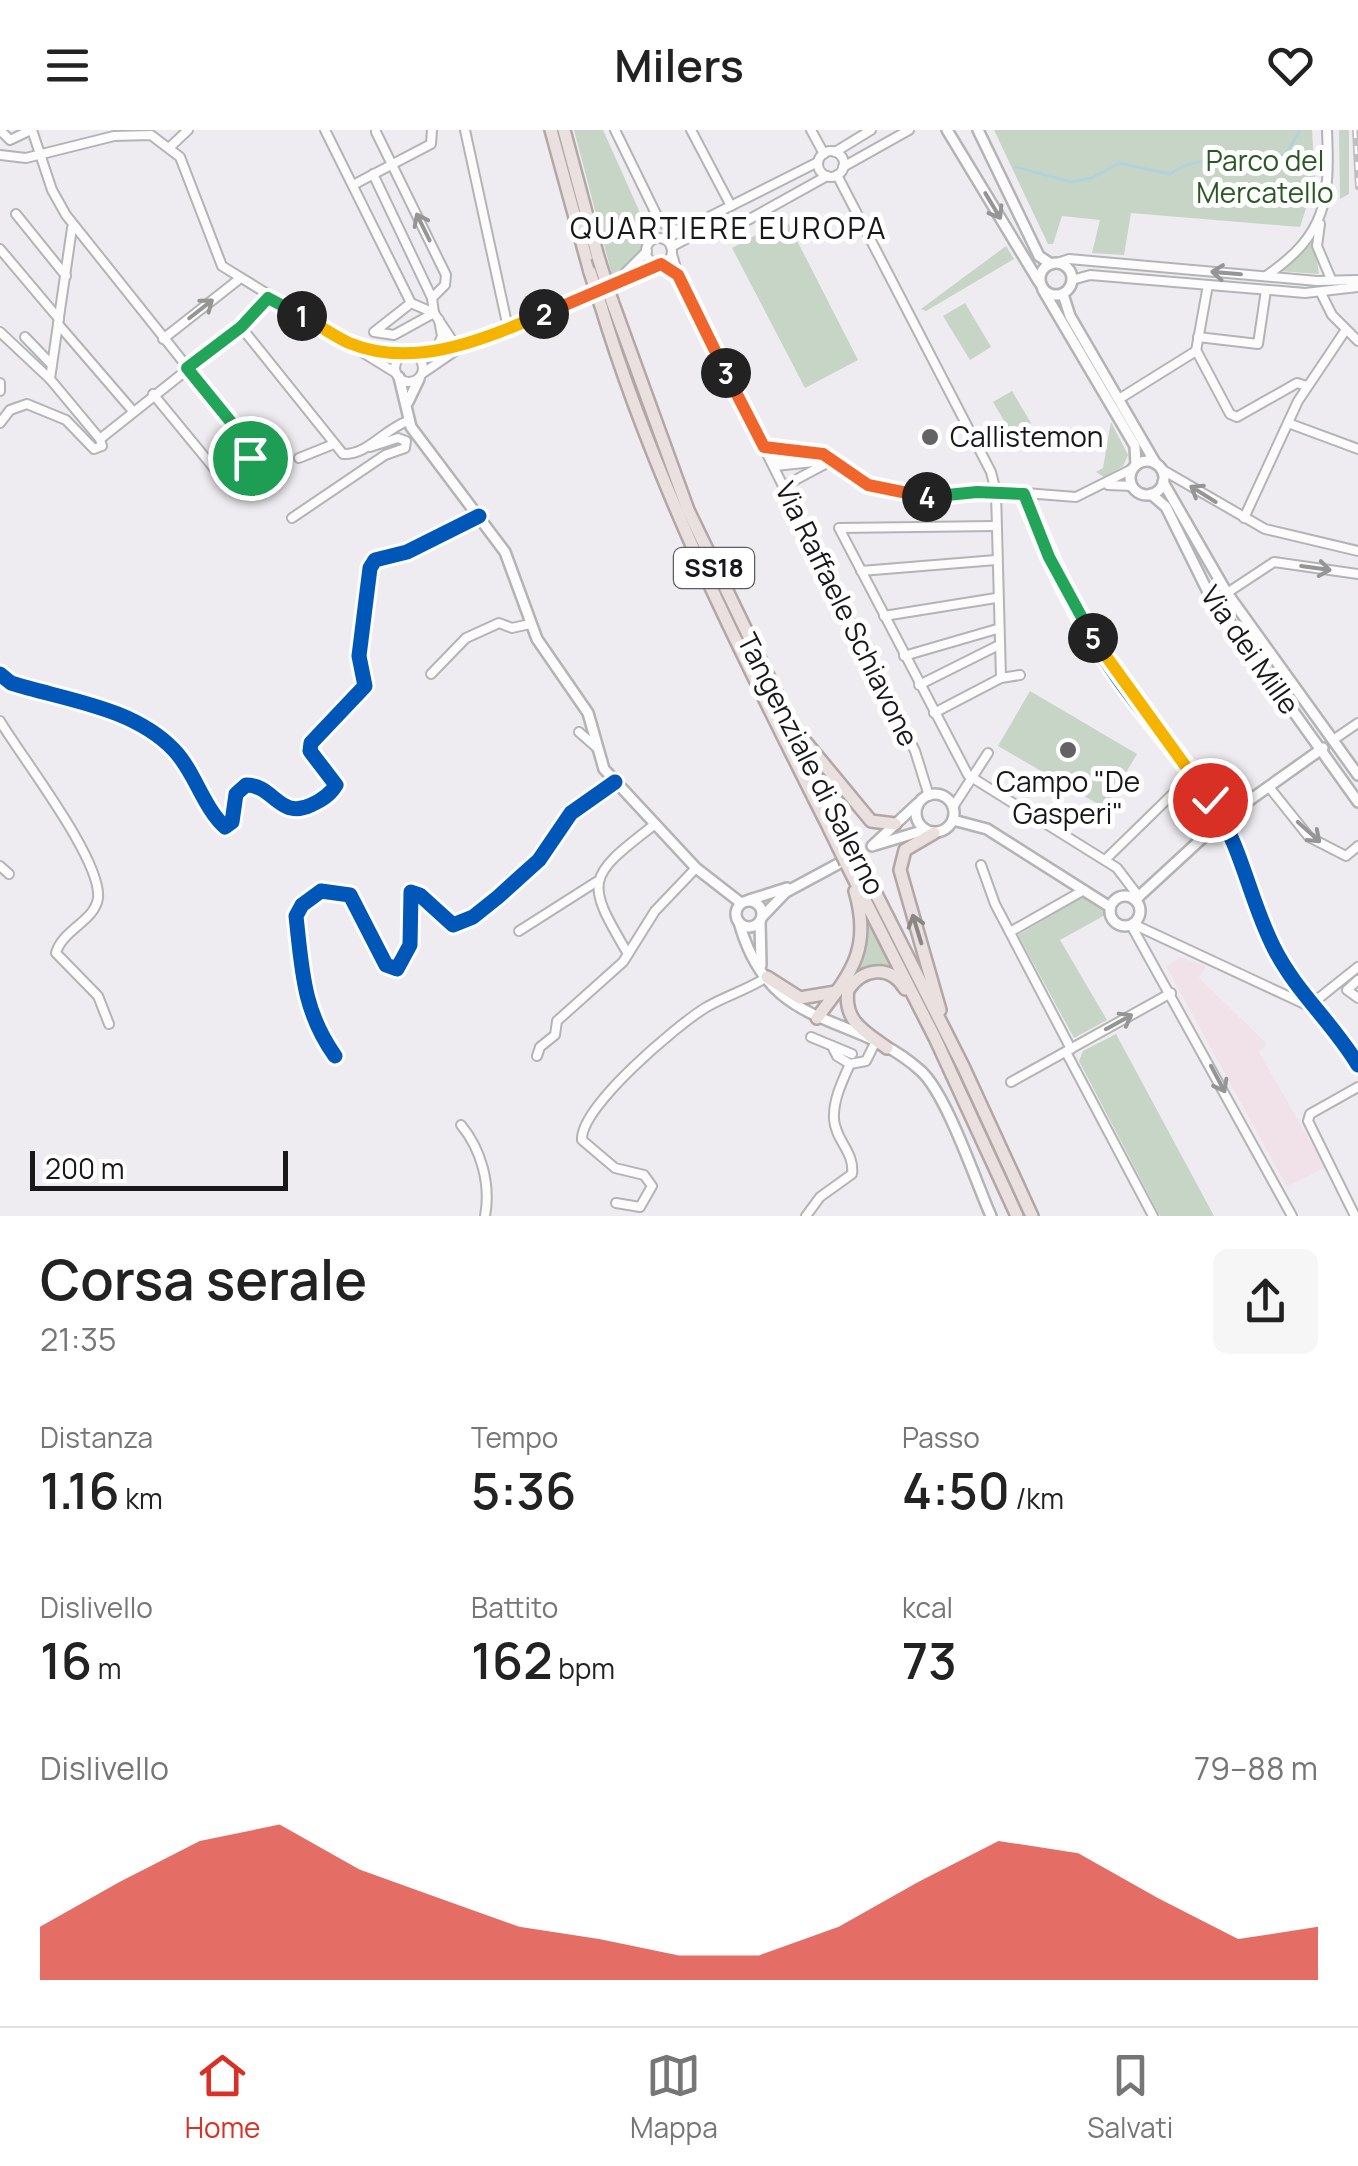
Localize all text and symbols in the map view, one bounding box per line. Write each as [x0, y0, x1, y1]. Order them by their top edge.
text: Milers [614, 34, 744, 96]
icon: menu [40, 38, 95, 93]
icon: heart [1263, 38, 1318, 93]
park label: Parco del Mercatello [1196, 141, 1334, 211]
one-way arrow [983, 191, 1003, 220]
district label: QUARTIERE EUROPA [570, 207, 888, 248]
one-way arrow [413, 213, 432, 242]
one-way arrow [1211, 263, 1243, 282]
pin: 2 [519, 289, 569, 339]
pin: 1 [277, 291, 327, 341]
text: 2 [536, 295, 552, 333]
text: 1 [296, 297, 308, 335]
one-way arrow [187, 298, 213, 320]
pin: 3 [701, 348, 751, 398]
text: 3 [718, 354, 734, 392]
pin [208, 416, 293, 501]
place label: Callistemon [950, 417, 1103, 455]
marker: Callistemon [919, 426, 941, 448]
icon: arrive [223, 431, 278, 486]
pin: 4 [902, 472, 952, 522]
street label: Via Raffaele Schiavone [767, 475, 929, 752]
text: 4 [918, 478, 936, 516]
one-way arrow [1189, 484, 1218, 505]
road number: SS18 [674, 548, 754, 588]
one-way arrow [1299, 560, 1332, 578]
street label: Via dei Mille [1193, 578, 1309, 721]
pin: 5 [1068, 613, 1118, 663]
text: 5 [1085, 619, 1101, 657]
street label: Tangenziale di Salerno [729, 626, 894, 901]
marker: Campo "De Gasperi" [1057, 739, 1079, 761]
pin [1168, 758, 1253, 843]
place label: Campo "De Gasperi" [996, 762, 1140, 832]
icon: check [1183, 773, 1238, 828]
one-way arrow [1295, 819, 1321, 843]
one-way arrow [907, 914, 925, 946]
one-way arrow [1104, 1012, 1134, 1032]
one-way arrow [1208, 1064, 1228, 1093]
scale bar [30, 1146, 288, 1190]
text: 200 m [45, 1149, 124, 1187]
text: Corsa serale [40, 1241, 367, 1317]
button: share [1213, 1249, 1318, 1354]
text: 21:35 [40, 1317, 116, 1361]
text: Distanza [40, 1418, 153, 1456]
text: Tempo [471, 1418, 558, 1456]
text: Passo [902, 1418, 980, 1456]
text: 1.16 [40, 1456, 120, 1524]
text: 5:36 [471, 1456, 576, 1524]
text: 4:50 [902, 1456, 1010, 1524]
text: km [120, 1479, 163, 1517]
text: /km [1010, 1479, 1064, 1517]
text: Dislivello [40, 1588, 153, 1626]
text: Battito [471, 1588, 558, 1626]
text: kcal [902, 1588, 953, 1626]
text: 16 [40, 1626, 92, 1694]
text: 162 [471, 1626, 553, 1694]
text: 73 [902, 1626, 957, 1694]
text: m [92, 1649, 122, 1687]
text: bpm [553, 1649, 615, 1687]
text: Dislivello [40, 1746, 169, 1790]
text: 79–88 m [1194, 1746, 1318, 1790]
tab: Home [185, 2048, 260, 2146]
tab: Mappa [630, 2048, 718, 2146]
tab: Salvati [1087, 2048, 1173, 2146]

